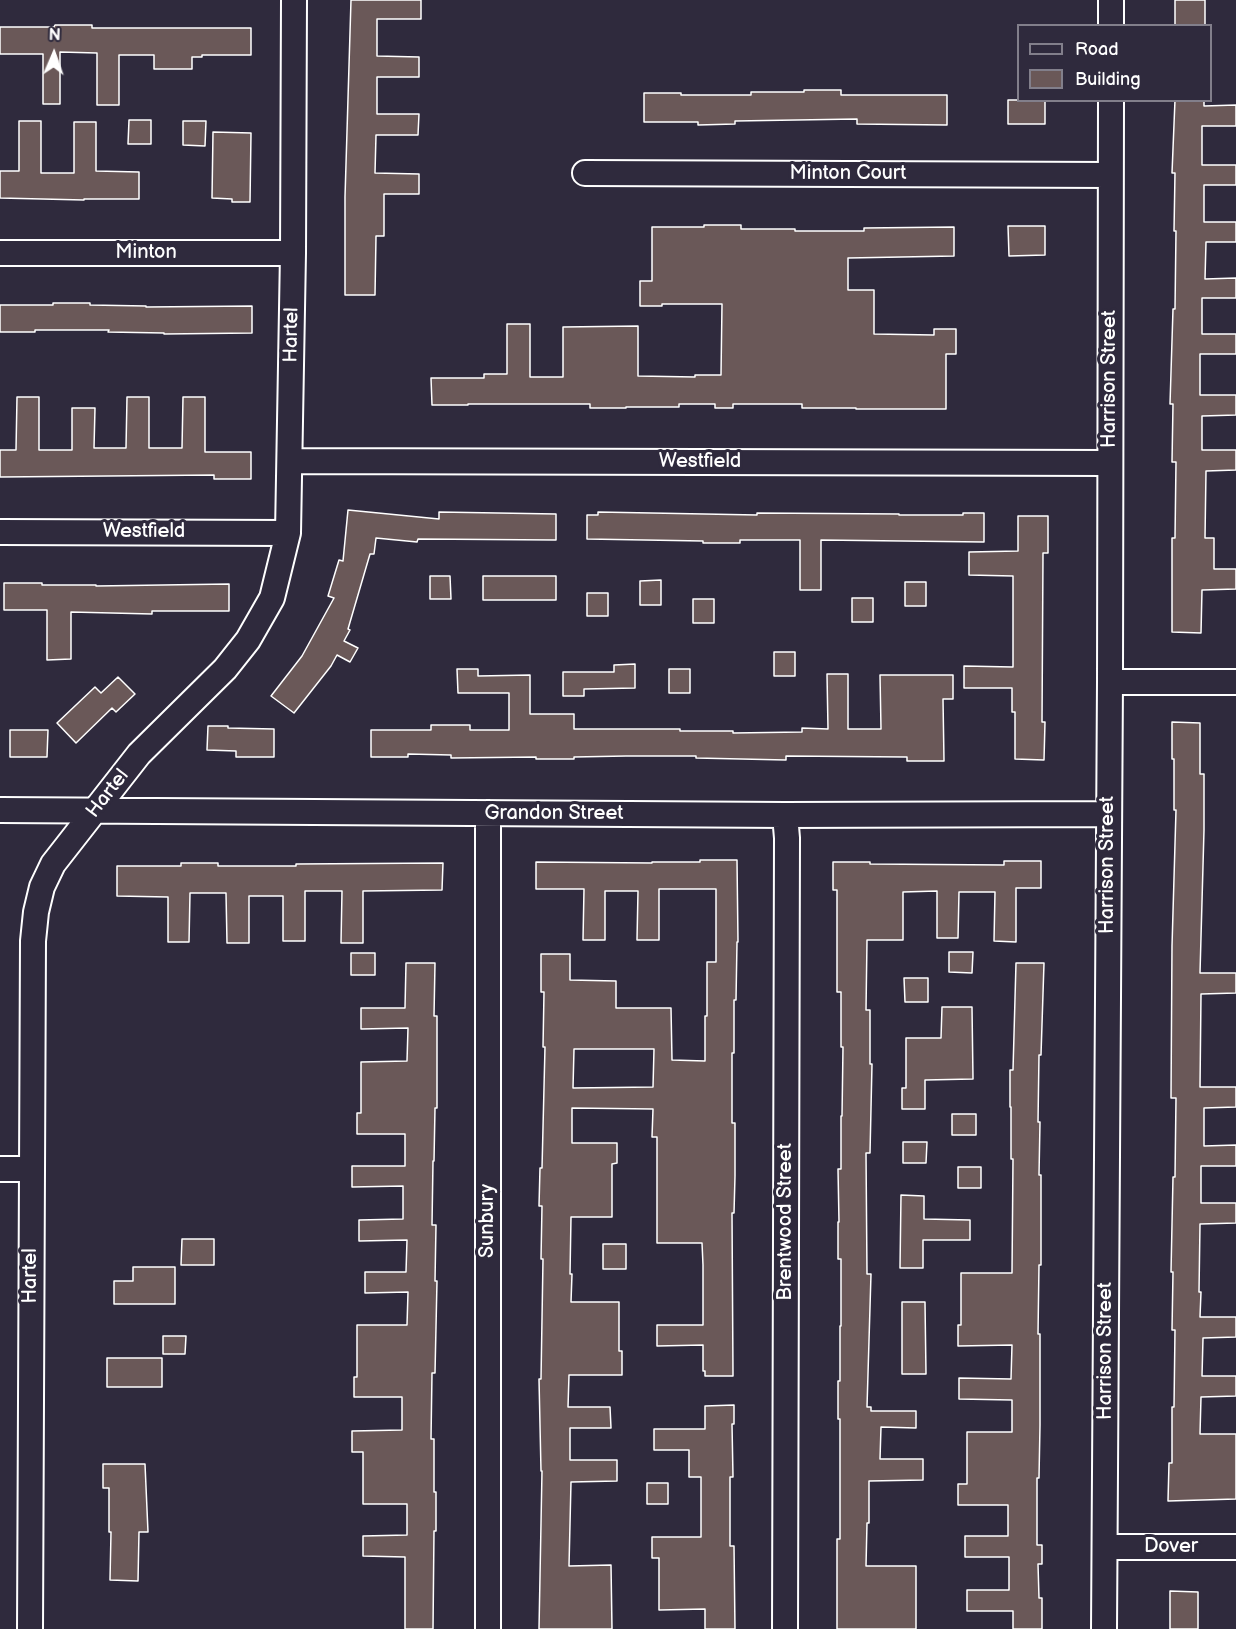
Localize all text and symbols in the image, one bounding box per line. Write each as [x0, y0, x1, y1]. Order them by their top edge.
north arrow [24, 24, 84, 84]
legend [1017, 24, 1212, 102]
text: N [48, 26, 61, 45]
text: Road [1075, 39, 1119, 60]
text: Building [1075, 69, 1141, 90]
street label: Minton Court [790, 162, 906, 186]
street label: Minton [115, 241, 177, 265]
street label: Hartel [280, 307, 304, 363]
street label: Harrison Street [1098, 310, 1122, 448]
street label: Westfield [659, 450, 741, 474]
street label: Westfield [103, 520, 185, 544]
street label: Hartel [82, 765, 134, 823]
street label: Harrison Street [1096, 796, 1120, 934]
street label: Grandon Street [485, 802, 623, 826]
street label: Brentwood Street [774, 1143, 798, 1301]
street label: Sunbury [476, 1184, 500, 1258]
street label: Hartel [19, 1248, 43, 1304]
street label: Harrison Street [1094, 1282, 1118, 1420]
street label: Dover [1144, 1535, 1198, 1559]

